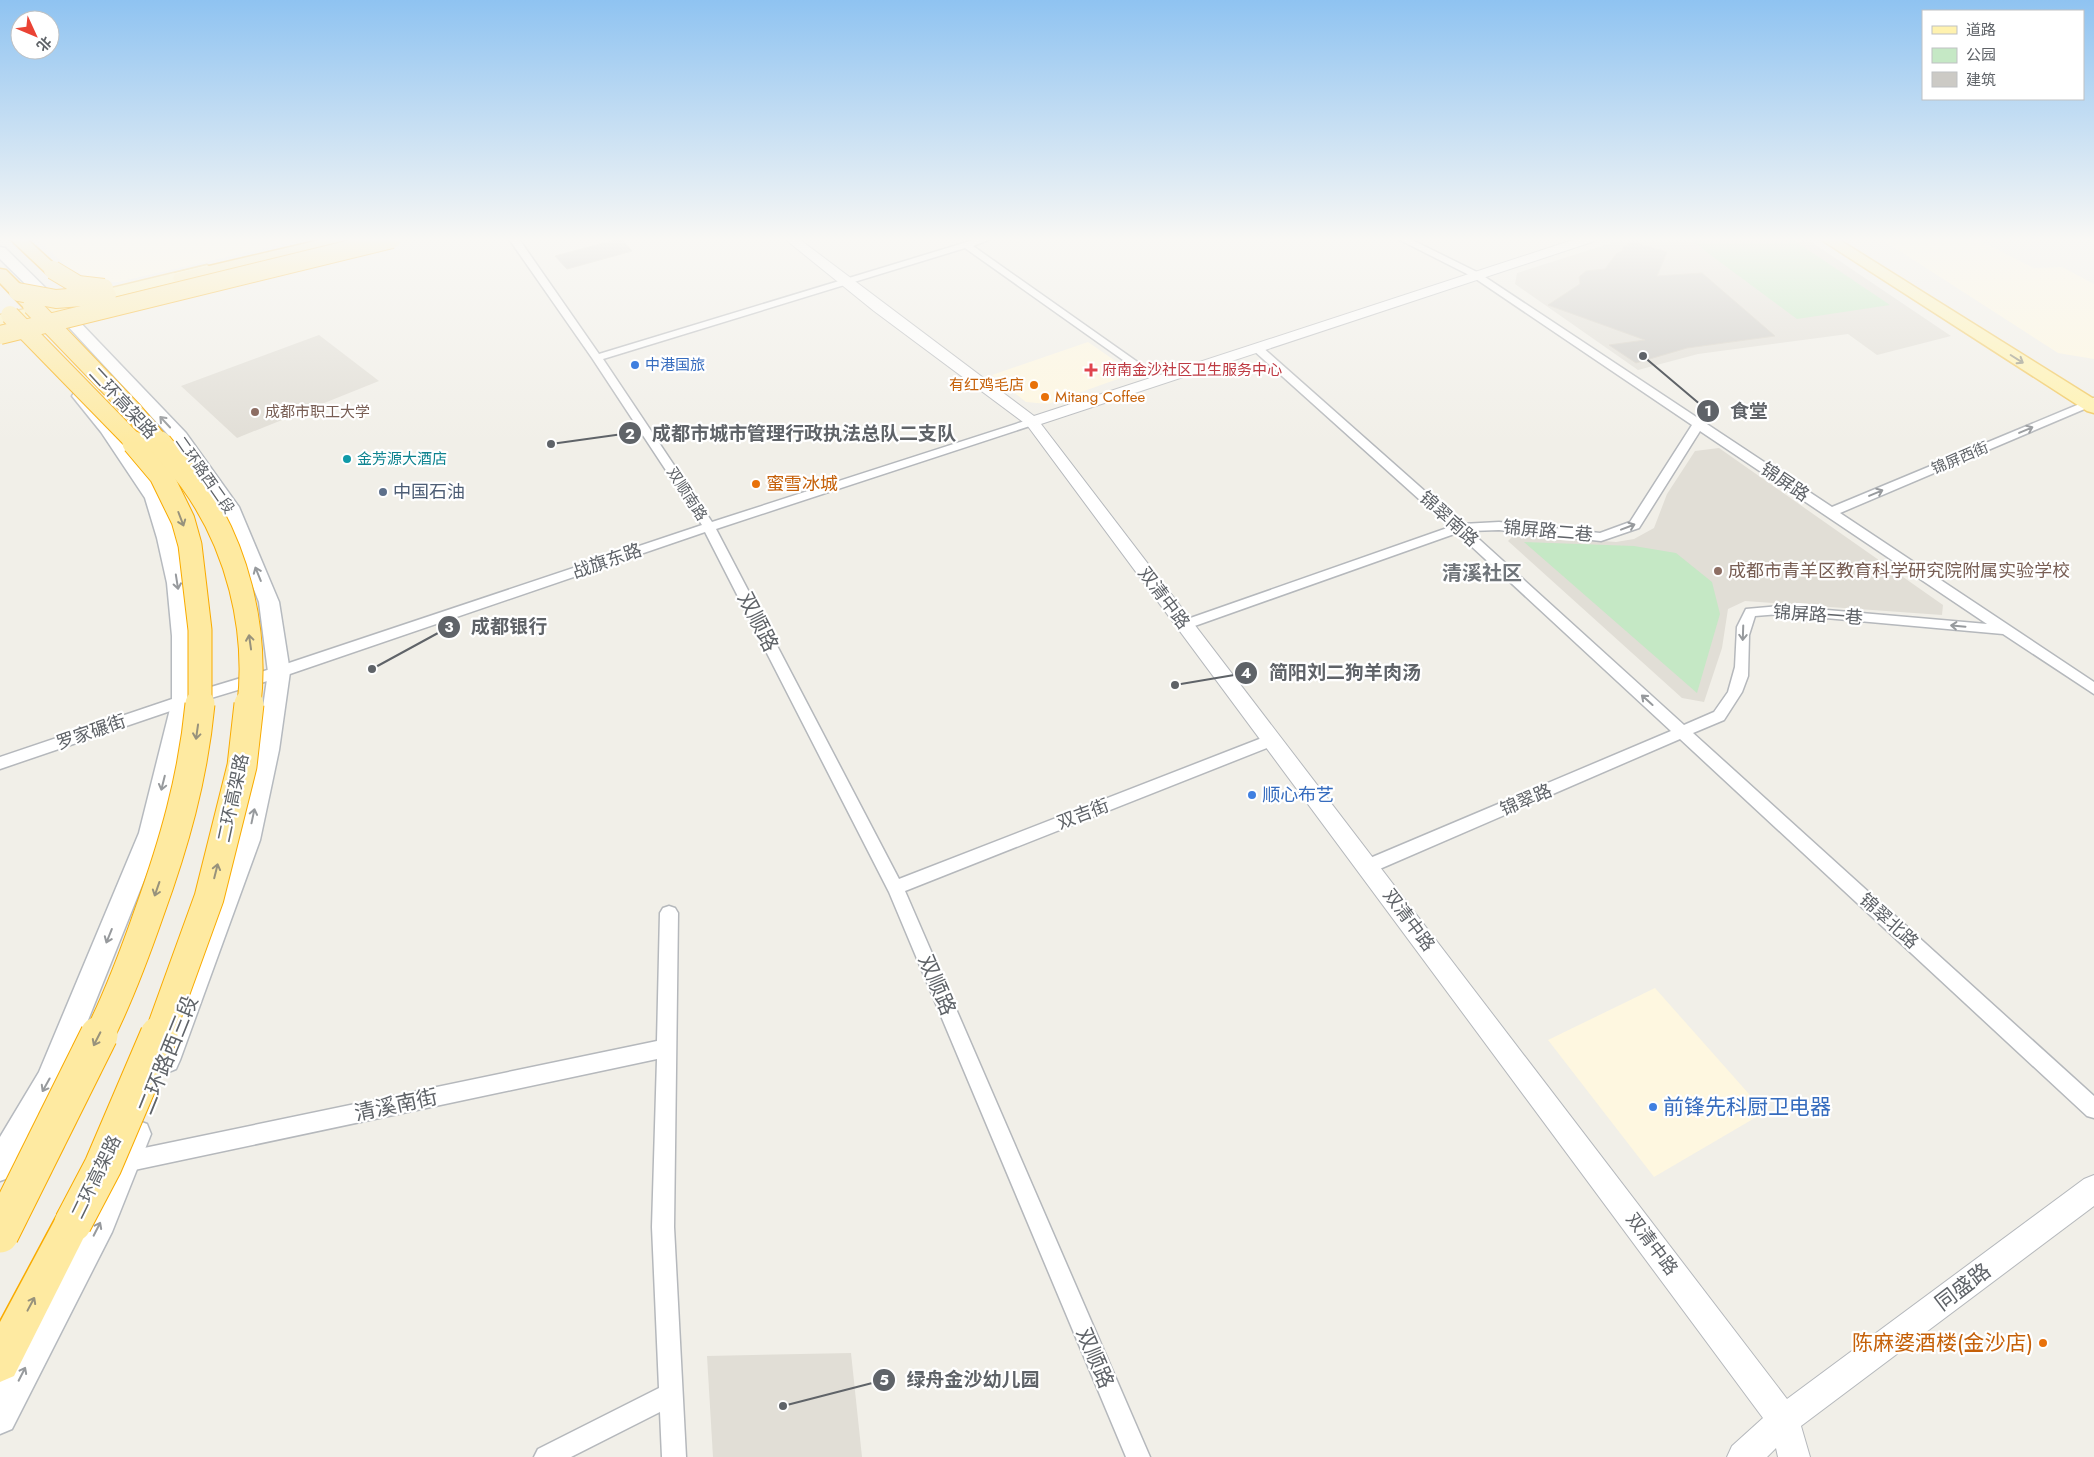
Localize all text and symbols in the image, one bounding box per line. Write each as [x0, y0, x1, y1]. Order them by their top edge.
north arrow [10, 10, 60, 60]
legend [1922, 10, 2084, 100]
text: 道路 [1966, 19, 1996, 41]
text: 北 [32, 32, 56, 56]
text: 公园 [1966, 44, 1996, 66]
text: 建筑 [1966, 69, 1996, 91]
one-way arrow [2010, 353, 2024, 364]
place label: 中港国旅 [645, 354, 705, 376]
marker: 中港国旅 [629, 359, 641, 371]
place label: 府南金沙社区卫生服务中心 [1102, 359, 1282, 381]
street label: 二环高架路 [83, 361, 163, 445]
marker: 府南金沙社区卫生服务中心 [1084, 363, 1098, 377]
place label: 有红鸡毛店 [949, 374, 1024, 396]
marker: 有红鸡毛店 [1028, 379, 1040, 391]
place label: Mitang Coffee [1055, 386, 1146, 408]
marker: Mitang Coffee [1039, 391, 1051, 403]
callout: 食堂 [1695, 394, 1778, 428]
text: 食堂 [1730, 398, 1768, 425]
text: 1 [1704, 400, 1712, 422]
place label: 成都市职工大学 [265, 401, 370, 423]
marker: 成都市职工大学 [249, 406, 261, 418]
one-way arrow [159, 416, 171, 428]
callout: 成都市城市管理行政执法总队二支队 [617, 416, 966, 450]
text: 成都市城市管理行政执法总队二支队 [652, 420, 956, 447]
text: 2 [625, 423, 635, 445]
one-way arrow [2018, 424, 2033, 434]
street label: 二环路西二段 [170, 432, 240, 518]
street label: 锦屏西街 [1928, 436, 1992, 480]
place label: 金芳源大酒店 [357, 448, 447, 470]
marker: 金芳源大酒店 [341, 453, 353, 465]
street label: 锦屏路 [1755, 456, 1815, 508]
street label: 双顺南路 [661, 463, 713, 525]
place label: 蜜雪冰城 [766, 471, 838, 497]
marker: 蜜雪冰城 [750, 478, 762, 490]
place label: 中国石油 [393, 479, 465, 505]
street label: 锦翠南路 [1414, 485, 1484, 553]
marker: 中国石油 [377, 486, 389, 498]
one-way arrow [1868, 488, 1883, 498]
one-way arrow [177, 511, 187, 526]
street label: 锦屏路二巷 [1502, 514, 1594, 548]
one-way arrow [1620, 522, 1635, 531]
street label: 战旗东路 [569, 537, 645, 585]
place label: 成都市青羊区教育科学研究院附属实验学校 [1728, 558, 2070, 584]
district label: 清溪社区 [1442, 559, 1522, 588]
street label: 双清中路 [1132, 561, 1196, 635]
marker: 成都市青羊区教育科学研究院附属实验学校 [1712, 565, 1724, 577]
one-way arrow [253, 567, 262, 582]
one-way arrow [172, 573, 182, 589]
street label: 双顺路 [730, 587, 786, 657]
street label: 锦屏路一巷 [1772, 599, 1864, 631]
callout: 成都银行 [436, 610, 557, 644]
text: 成都银行 [471, 613, 547, 640]
text: 3 [444, 616, 454, 638]
one-way arrow [1951, 621, 1967, 631]
one-way arrow [1738, 625, 1747, 641]
one-way arrow [245, 634, 255, 650]
callout: 简阳刘二狗羊肉汤 [1234, 656, 1431, 690]
text: 简阳刘二狗羊肉汤 [1269, 659, 1421, 686]
text: 4 [1241, 662, 1251, 684]
one-way arrow [1641, 694, 1653, 706]
street label: 罗家碾街 [53, 708, 129, 756]
one-way arrow [192, 723, 202, 739]
street label: 二环高架路 [211, 751, 255, 845]
one-way arrow [158, 774, 167, 790]
street label: 锦翠路 [1496, 777, 1556, 823]
place label: 顺心布艺 [1262, 782, 1334, 808]
marker: 顺心布艺 [1246, 789, 1258, 801]
street label: 双吉街 [1053, 792, 1113, 836]
one-way arrow [249, 808, 258, 824]
one-way arrow [212, 863, 221, 879]
one-way arrow [152, 880, 161, 896]
street label: 双清中路 [1377, 883, 1441, 957]
street label: 锦翠北路 [1854, 887, 1924, 955]
one-way arrow [104, 928, 113, 943]
street label: 双顺路 [911, 950, 963, 1020]
street label: 二环路西三段 [130, 991, 206, 1119]
one-way arrow [92, 1031, 101, 1046]
one-way arrow [41, 1078, 51, 1092]
street label: 清溪南街 [352, 1082, 440, 1128]
place label: 前锋先科厨卫电器 [1663, 1092, 1831, 1122]
marker: 前锋先科厨卫电器 [1647, 1101, 1659, 1113]
street label: 二环高架路 [65, 1131, 127, 1223]
street label: 双清中路 [1620, 1207, 1684, 1281]
one-way arrow [93, 1222, 102, 1237]
street label: 同盛路 [1929, 1256, 1997, 1318]
one-way arrow [27, 1297, 36, 1312]
street label: 双顺路 [1069, 1323, 1121, 1393]
place label: 陈麻婆酒楼(金沙店) [1852, 1328, 2033, 1358]
marker: 陈麻婆酒楼(金沙店) [2037, 1337, 2049, 1349]
callout: 绿舟金沙幼儿园 [872, 1363, 1050, 1397]
one-way arrow [17, 1366, 27, 1381]
text: 绿舟金沙幼儿园 [906, 1366, 1040, 1393]
text: 5 [879, 1369, 889, 1391]

